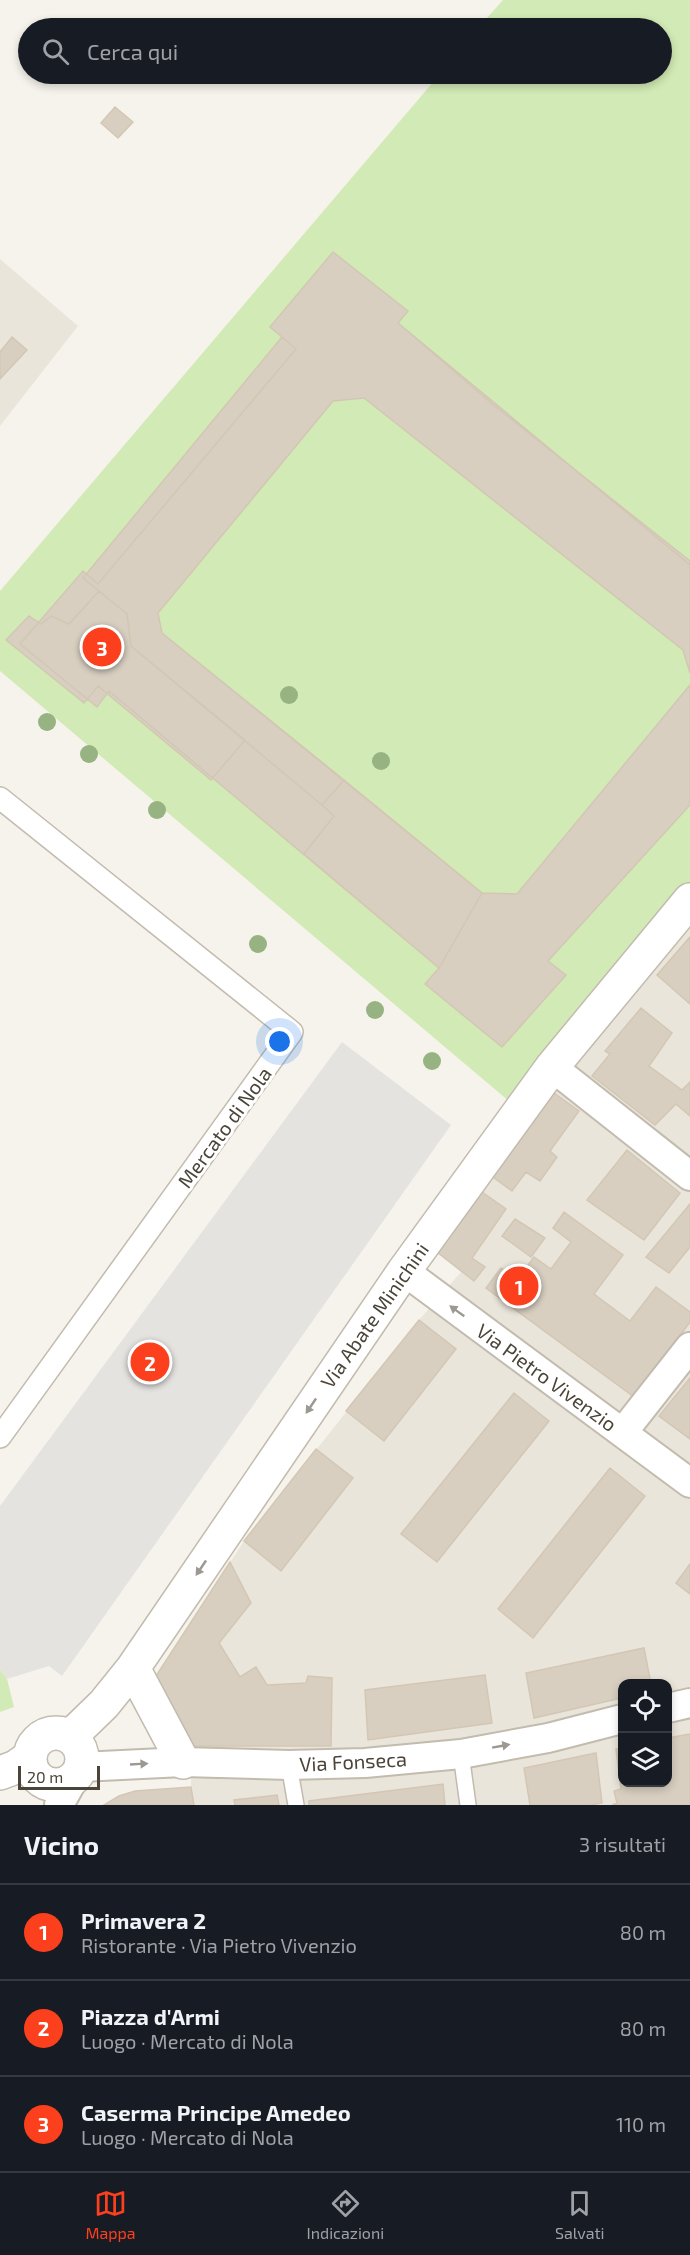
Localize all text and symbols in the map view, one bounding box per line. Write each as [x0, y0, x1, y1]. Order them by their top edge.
search box [18, 18, 672, 84]
icon: search [39, 35, 72, 68]
text: Cerca qui [87, 38, 178, 64]
pin: 3 [82, 624, 122, 670]
your location [265, 1027, 294, 1056]
street label: Mercato di Nola [172, 1062, 276, 1192]
street label: Via Abate Minichini [315, 1238, 433, 1392]
pin: 1 [500, 1264, 538, 1308]
one-way arrow [450, 1305, 466, 1317]
street label: Via Pietro Vivenzio [472, 1318, 622, 1436]
pin: 2 [130, 1340, 170, 1384]
one-way arrow [305, 1398, 317, 1414]
one-way arrow [196, 1559, 207, 1576]
map controls [618, 1679, 672, 1787]
button: locate [618, 1679, 672, 1733]
button: layers [618, 1733, 672, 1787]
one-way arrow [491, 1741, 510, 1750]
street label: Via Fonseca [299, 1746, 407, 1776]
one-way arrow [129, 1760, 148, 1769]
scale bar [18, 1763, 100, 1790]
text: 20 m [27, 1767, 63, 1786]
text: Vicino [24, 1829, 99, 1860]
text: 3 risultati [579, 1832, 666, 1856]
text: Primavera 2 [81, 1907, 206, 1933]
text: 1 [39, 1920, 48, 1944]
text: 80 m [620, 1920, 666, 1944]
text: Ristorante · Via Pietro Vivenzio [81, 1933, 357, 1957]
text: Piazza d'Armi [81, 2003, 220, 2029]
text: 2 [38, 2016, 49, 2040]
text: 80 m [620, 2016, 666, 2040]
text: Luogo · Mercato di Nola [81, 2029, 294, 2053]
text: Caserma Principe Amedeo [81, 2099, 351, 2125]
text: 3 [38, 2112, 49, 2136]
text: 110 m [616, 2112, 666, 2136]
text: Luogo · Mercato di Nola [81, 2125, 294, 2149]
tab: Mappa [85, 2187, 136, 2242]
tab: Indicazioni [307, 2187, 384, 2242]
tab: Salvati [555, 2187, 605, 2242]

